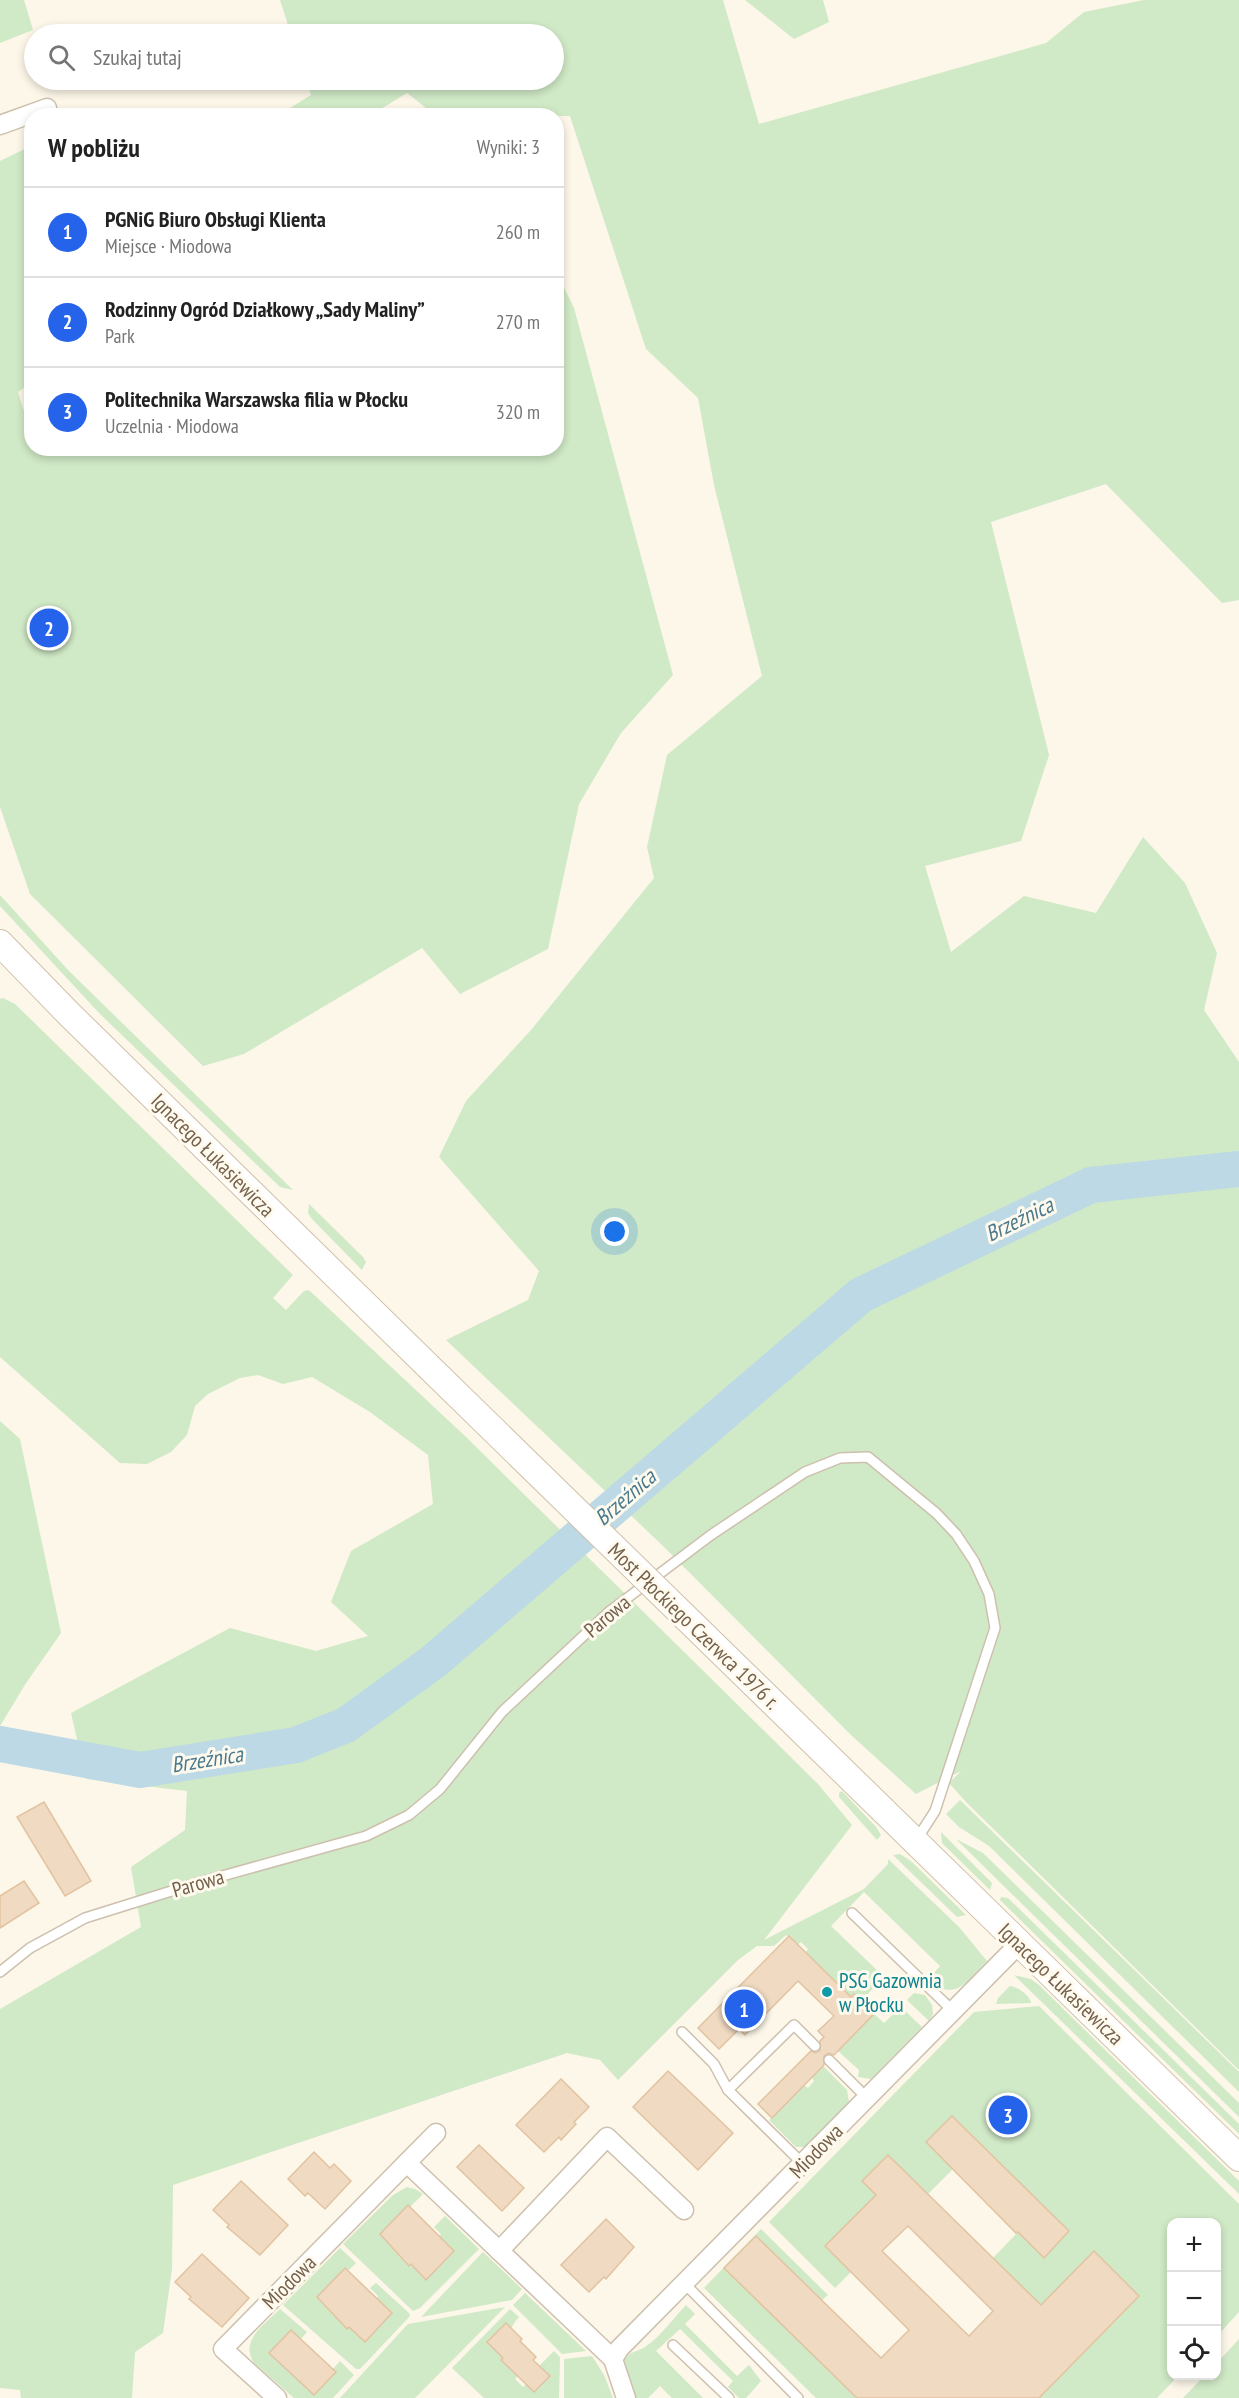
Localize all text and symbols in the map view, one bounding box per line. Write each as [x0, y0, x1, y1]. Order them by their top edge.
search box [24, 24, 564, 90]
icon: search [45, 41, 78, 74]
text: Szukaj tutaj [93, 43, 182, 71]
text: W pobliżu [48, 131, 140, 164]
text: Wyniki: 3 [477, 134, 540, 160]
text: PGNiG Biuro Obsługi Klienta [105, 205, 326, 233]
text: 1 [63, 219, 72, 245]
text: 260 m [496, 219, 540, 245]
text: Miejsce · Miodowa [105, 233, 232, 259]
text: Rodzinny Ogród Działkowy „Sady Maliny” [105, 295, 425, 323]
text: 2 [63, 309, 72, 335]
text: 270 m [496, 309, 540, 335]
text: Park [105, 323, 135, 349]
text: Politechnika Warszawska filia w Płocku [105, 385, 408, 413]
text: 3 [63, 399, 72, 425]
text: 320 m [496, 399, 540, 425]
text: Uczelnia · Miodowa [105, 413, 239, 439]
pin: 2 [29, 606, 68, 650]
street label: Ignacego Łukasiewicza [145, 1087, 281, 1223]
water label: Brzeźnica [981, 1190, 1059, 1247]
your location [600, 1217, 629, 1246]
water label: Brzeźnica [589, 1462, 662, 1531]
street label: Most Płockiego Czerwca 1976 r. [602, 1537, 786, 1715]
street label: Parowa [578, 1589, 636, 1643]
water label: Brzeźnica [169, 1739, 246, 1778]
street label: Parowa [169, 1863, 227, 1903]
street label: Ignacego Łukasiewicza [993, 1917, 1129, 2051]
place label: PSG Gazownia w Płocku [839, 1967, 942, 2018]
marker: PSG Gazownia w Płocku [820, 1985, 834, 1999]
pin: 1 [724, 1986, 764, 2032]
pin: 3 [988, 2092, 1028, 2138]
street label: Miodowa [783, 2118, 849, 2184]
map controls [1167, 2218, 1221, 2380]
button: + [1167, 2218, 1221, 2272]
street label: Miodowa [256, 2249, 322, 2315]
button: − [1167, 2272, 1221, 2326]
button: locate [1167, 2326, 1221, 2380]

